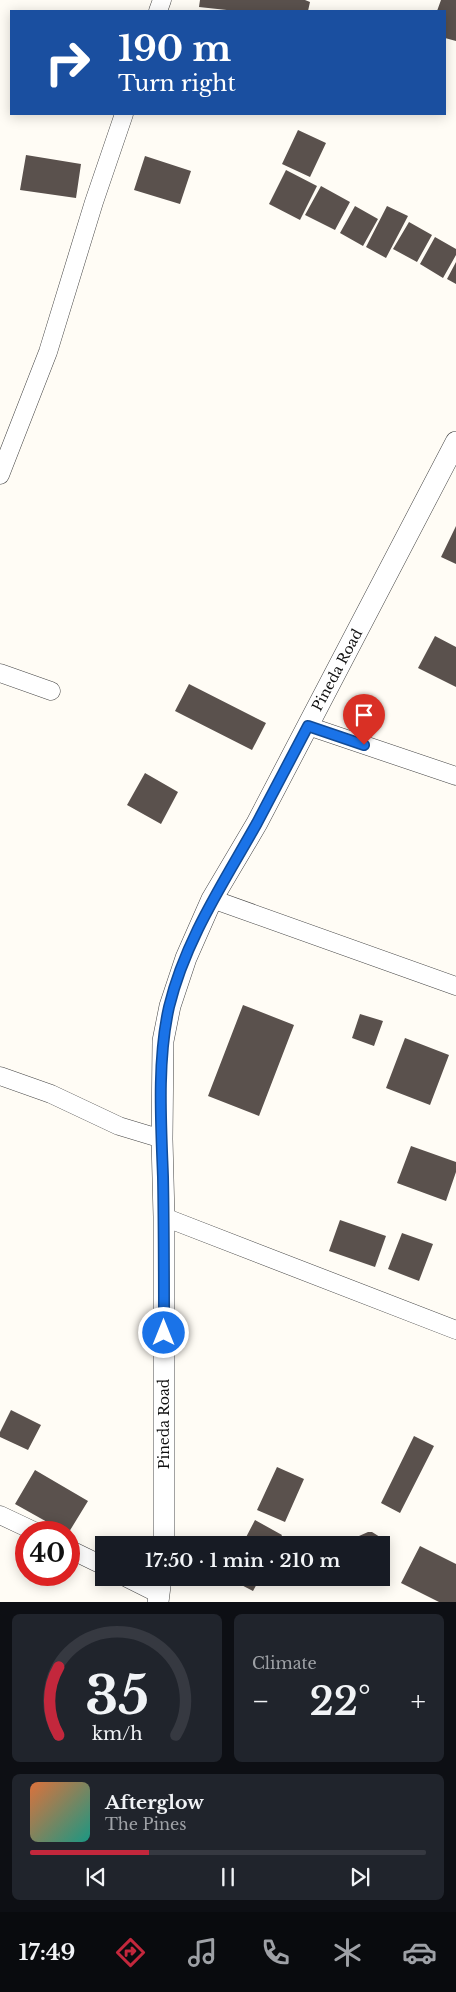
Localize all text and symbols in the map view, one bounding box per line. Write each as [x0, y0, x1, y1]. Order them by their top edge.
text: 190 m [118, 27, 231, 70]
icon: right [35, 30, 100, 95]
text: Turn right [118, 70, 236, 97]
street label: Pineda Road [308, 625, 366, 714]
pin [343, 694, 385, 745]
icon: arrive [350, 701, 378, 729]
position arrow [137, 1306, 189, 1358]
street label: Pineda Road [155, 1378, 173, 1469]
speed limit sign: 40 [15, 1521, 80, 1586]
text: 17:50 · 1 min · 210 m [145, 1549, 340, 1572]
text: Climate [252, 1653, 317, 1673]
text: 35 [85, 1664, 149, 1728]
text: 22° [309, 1678, 371, 1725]
text: − [252, 1684, 270, 1719]
text: + [411, 1684, 426, 1719]
text: km/h [92, 1723, 142, 1745]
text: Afterglow [105, 1791, 204, 1814]
text: The Pines [105, 1814, 187, 1834]
icon: previous [82, 1863, 110, 1891]
icon: pause [214, 1863, 242, 1891]
icon: next [346, 1863, 374, 1891]
icon: directions [113, 1935, 148, 1970]
icon: music [185, 1935, 220, 1970]
icon: phone [258, 1935, 293, 1970]
icon: climate [330, 1935, 365, 1970]
icon: car [402, 1935, 437, 1970]
text: 17:49 [19, 1939, 75, 1966]

